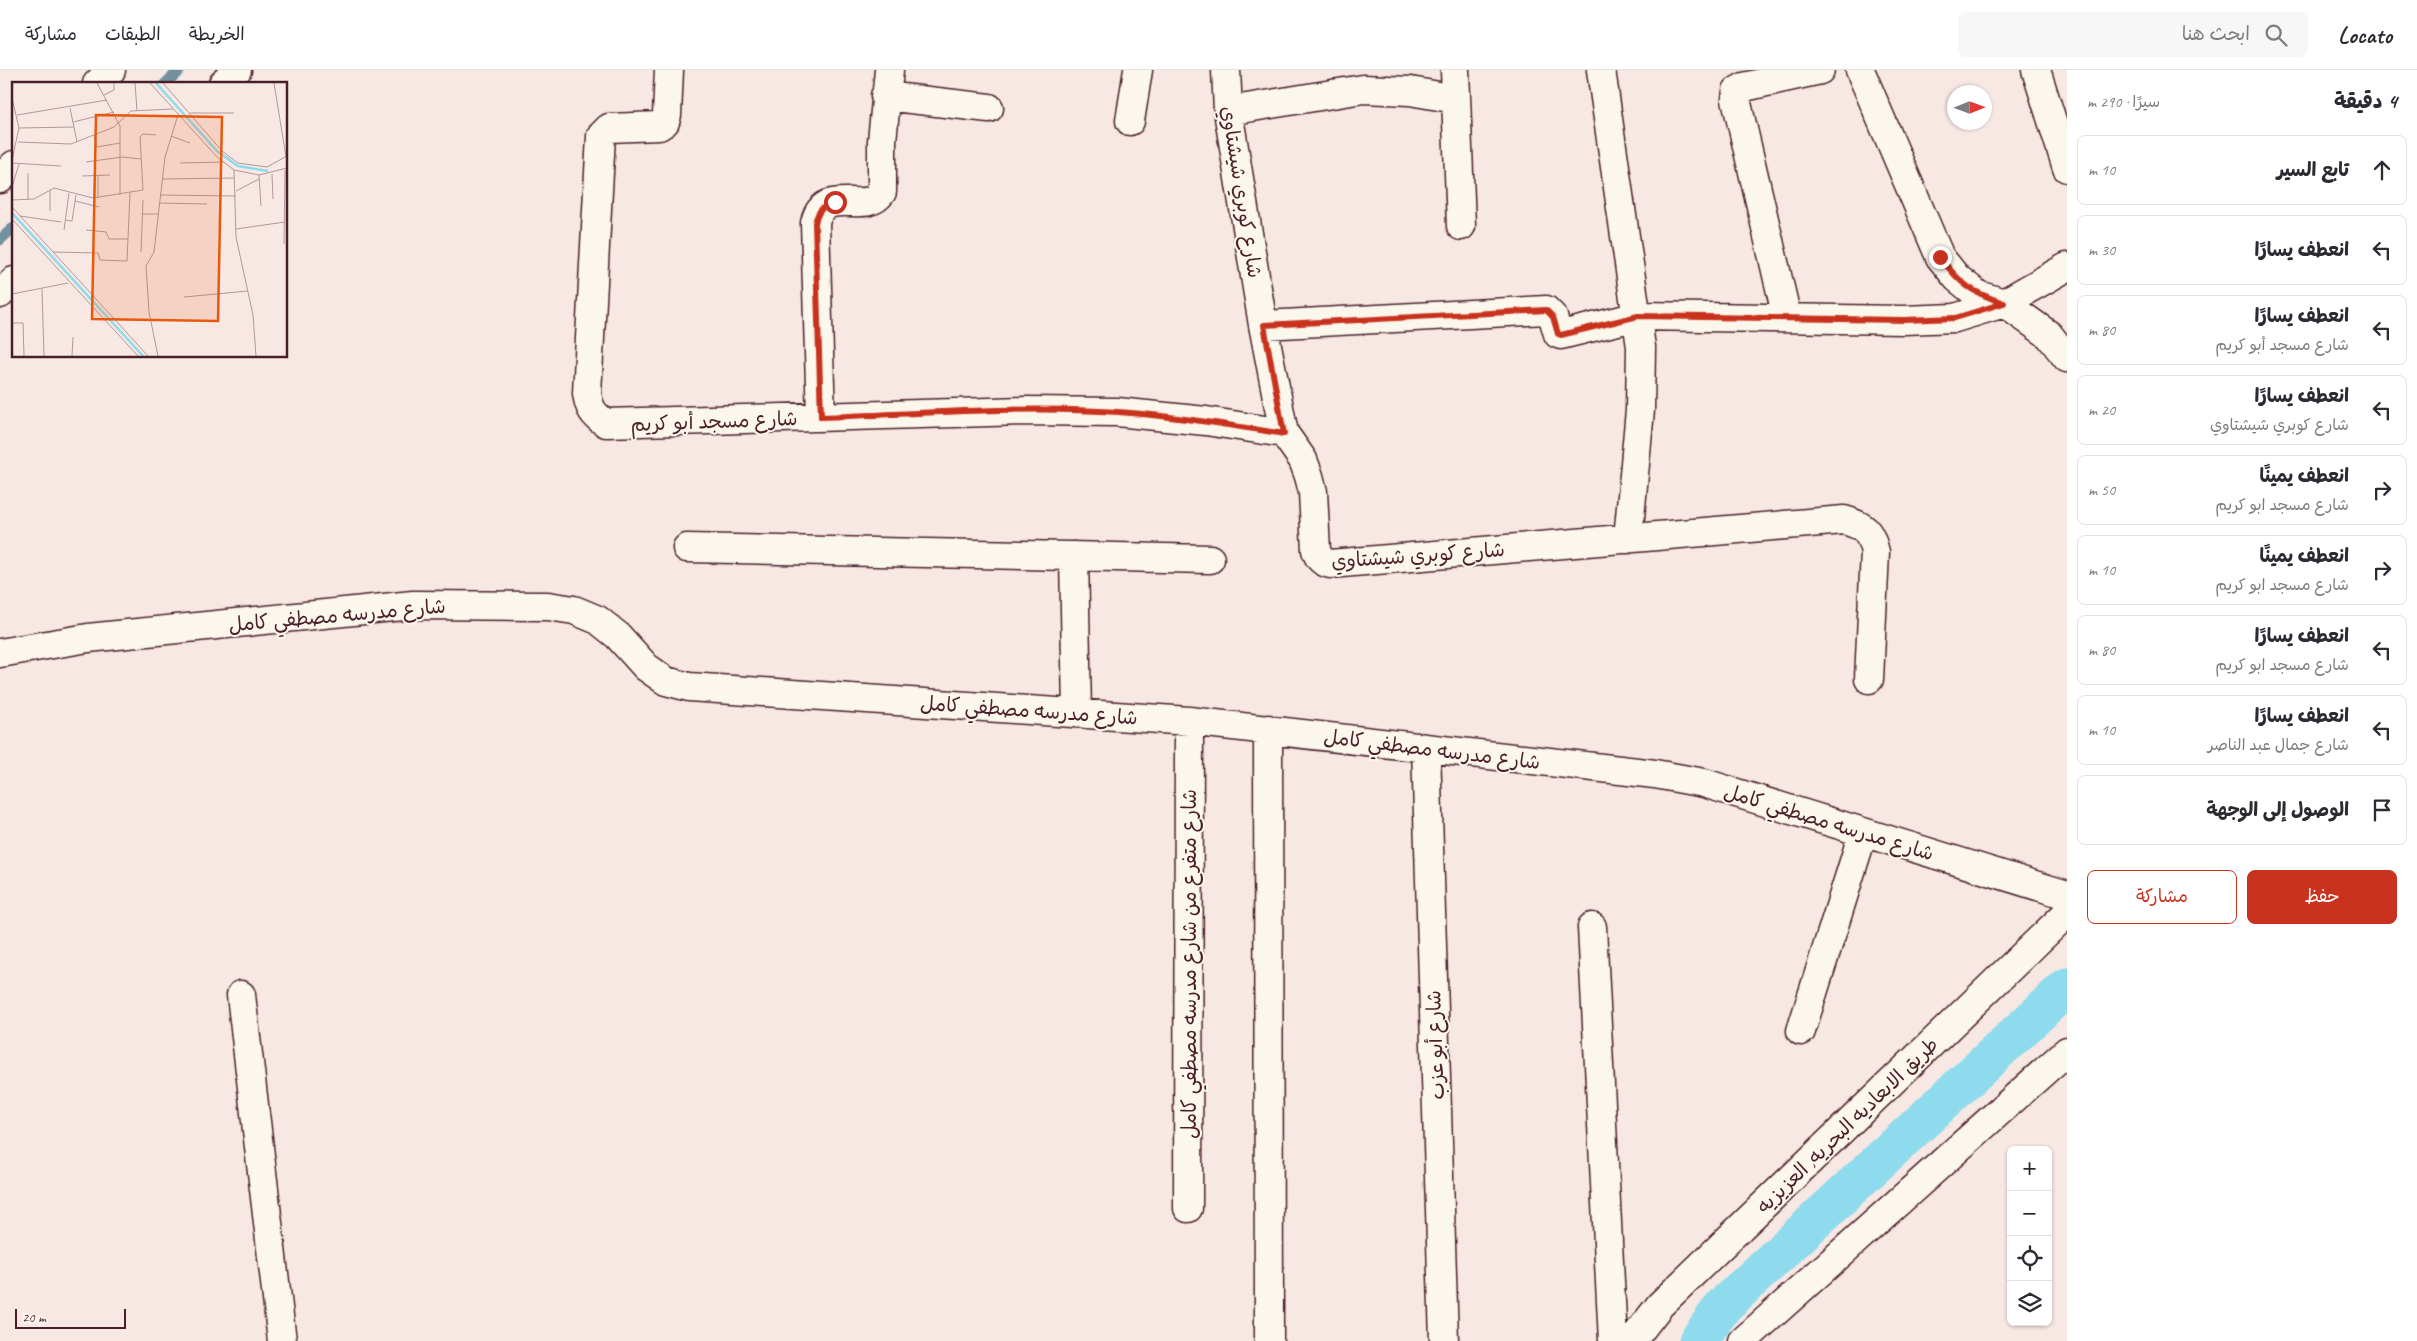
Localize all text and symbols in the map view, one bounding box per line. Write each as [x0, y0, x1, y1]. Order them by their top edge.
search box [1958, 12, 2308, 57]
text: Locato [2338, 20, 2392, 50]
icon: search [2262, 21, 2290, 49]
text: ابحث هنا [2182, 22, 2250, 46]
text: مشاركة [25, 23, 77, 45]
text: الطبقات [105, 23, 161, 45]
text: الخريطة [189, 23, 245, 45]
inset map [12, 82, 288, 358]
north arrow [1947, 85, 1992, 130]
text: 4 دقيقة [2334, 88, 2397, 114]
text: سيرًا · 290 m [2087, 92, 2160, 112]
street label: شارع كوبري شيشتاوي [1214, 104, 1267, 280]
icon: ahead [2368, 156, 2396, 184]
text: تابع السير [2277, 158, 2349, 182]
text: 10 m [2088, 160, 2115, 180]
route start [824, 191, 847, 214]
icon: left [2368, 236, 2396, 264]
text: انعطف يسارًا [2255, 238, 2349, 262]
text: 30 m [2088, 240, 2115, 260]
route end [1929, 246, 1952, 269]
text: انعطف يسارًا [2255, 304, 2349, 328]
icon: left [2368, 316, 2396, 344]
text: 80 m [2088, 320, 2115, 340]
text: شارع مسجد أبو كريم [2215, 335, 2349, 355]
text: انعطف يسارًا [2255, 384, 2349, 408]
icon: left [2368, 396, 2396, 424]
text: 20 m [2088, 400, 2115, 420]
street label: شارع مسجد أبو كريم [630, 406, 798, 439]
text: شارع كوبري شيشتاوي [2210, 415, 2349, 435]
text: انعطف يمينًا [2260, 464, 2349, 488]
icon: right [2368, 476, 2396, 504]
text: 50 m [2088, 480, 2115, 500]
text: شارع مسجد ابو كريم [2215, 495, 2349, 515]
street label: شارع كوبري شيشتاوي [1331, 537, 1506, 576]
text: انعطف يمينًا [2260, 544, 2349, 568]
icon: right [2368, 556, 2396, 584]
text: 10 m [2088, 560, 2115, 580]
text: شارع مسجد ابو كريم [2215, 575, 2349, 595]
street label: شارع مدرسه مصطفي كامل [227, 594, 447, 642]
text: انعطف يسارًا [2255, 624, 2349, 648]
icon: left [2368, 636, 2396, 664]
text: 80 m [2088, 640, 2115, 660]
text: شارع مسجد ابو كريم [2215, 655, 2349, 675]
street label: شارع مدرسه مصطفي كامل [919, 690, 1139, 736]
text: انعطف يسارًا [2255, 704, 2349, 728]
icon: left [2368, 716, 2396, 744]
text: 10 m [2088, 720, 2115, 740]
street label: شارع مدرسه مصطفي كامل [1322, 724, 1542, 780]
text: شارع جمال عبد الناصر [2208, 735, 2349, 755]
street label: شارع مدرسه مصطفي كامل [1720, 779, 1937, 871]
street label: شارع متفرع من شارع مدرسه مصطفي كامل [1177, 789, 1207, 1139]
icon: arrive [2368, 796, 2396, 824]
text: الوصول إلى الوجهة [2206, 798, 2349, 822]
button: مشاركة [2087, 870, 2237, 924]
button: حفظ [2247, 870, 2397, 924]
street label: شارع أبو عزب [1421, 990, 1451, 1100]
street label: طريق الابعاديه البحريه, العزيزيه [1751, 1032, 1943, 1219]
map controls [2007, 1146, 2052, 1326]
button: + [2007, 1146, 2052, 1191]
button: − [2007, 1191, 2052, 1236]
button: locate [2007, 1236, 2052, 1281]
button: layers [2007, 1281, 2052, 1326]
scale bar [15, 1306, 126, 1329]
text: 20 m [22, 1309, 46, 1326]

